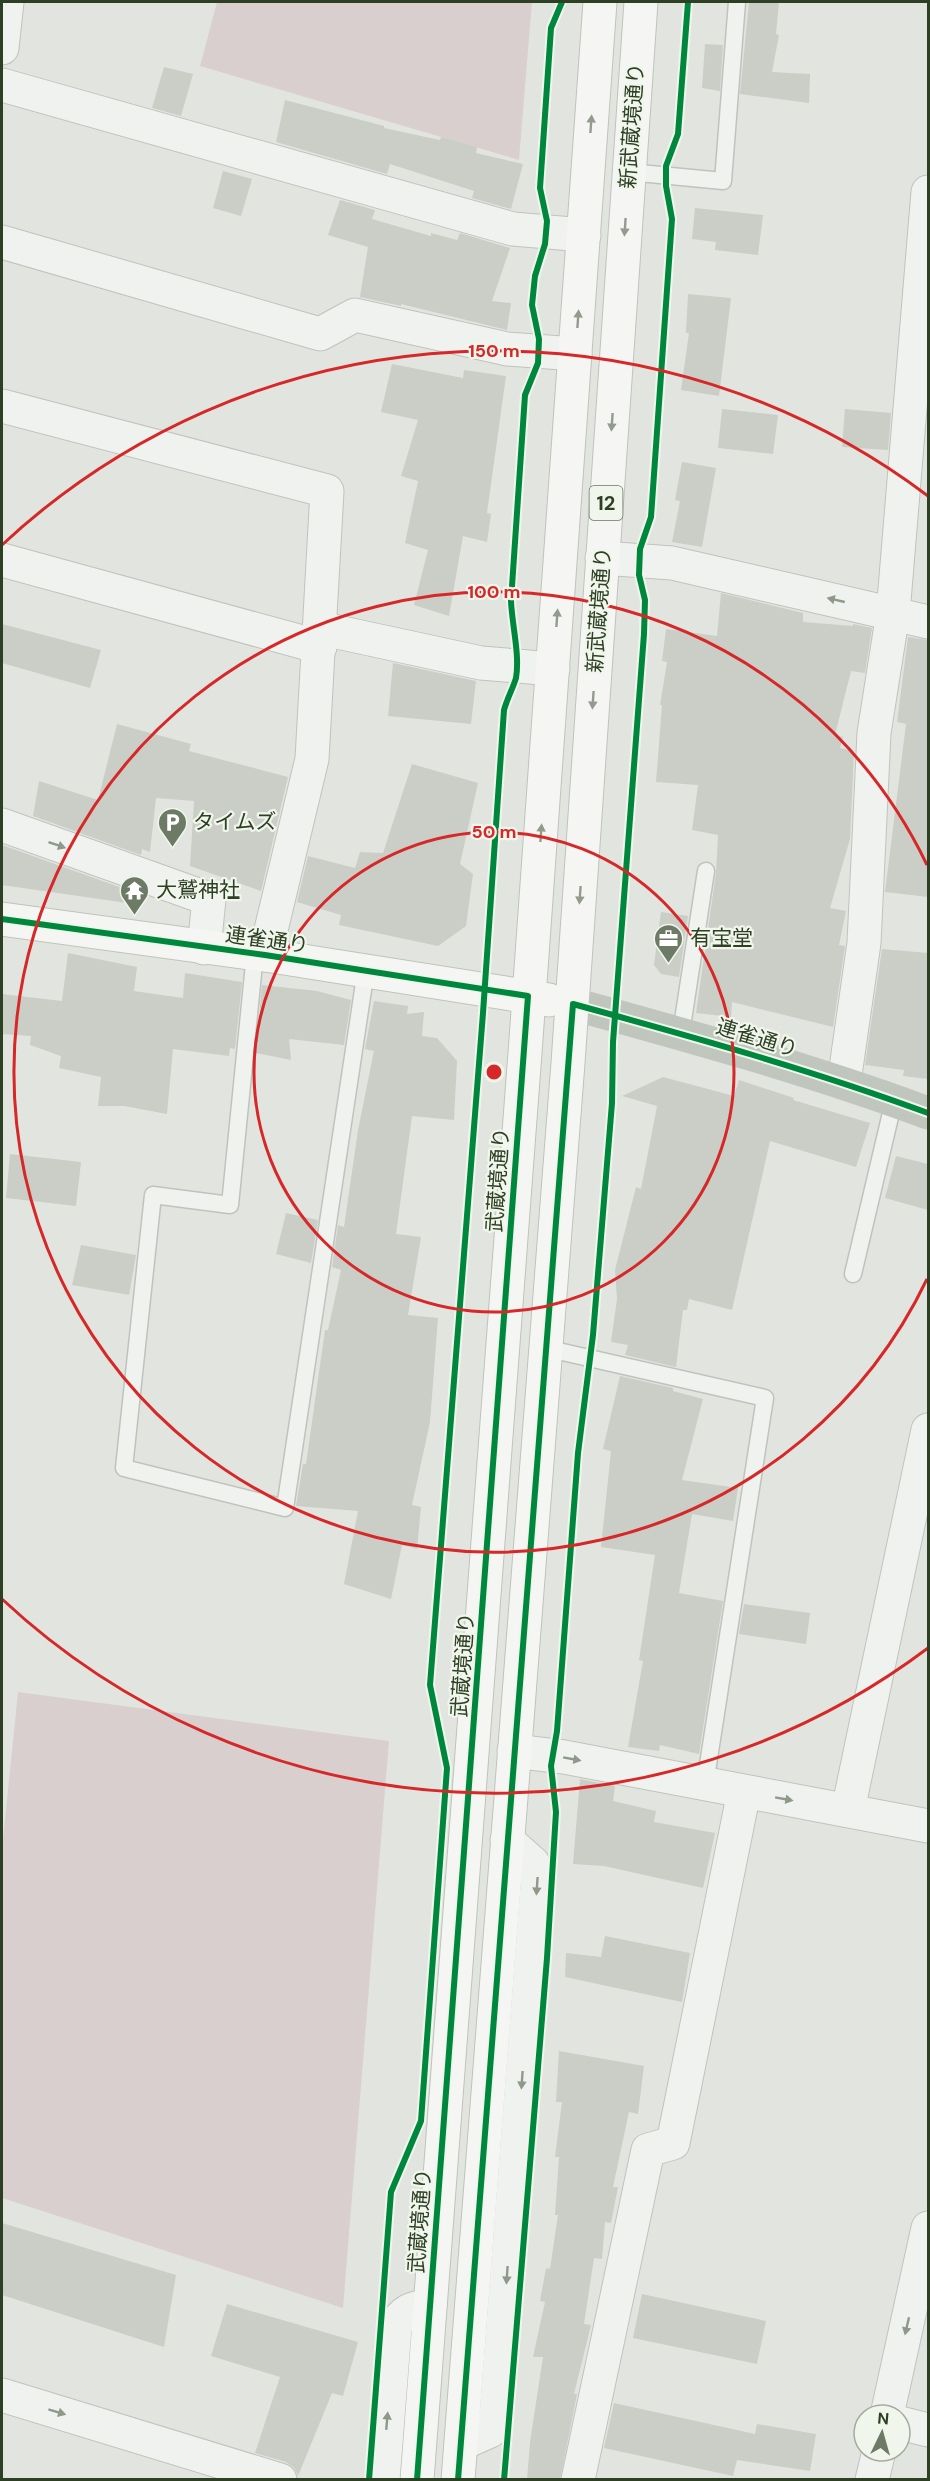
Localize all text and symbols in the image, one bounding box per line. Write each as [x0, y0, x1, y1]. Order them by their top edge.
street label: 新武蔵境通り [614, 62, 650, 190]
one-way arrow [586, 115, 596, 134]
one-way arrow [620, 218, 630, 237]
one-way arrow [573, 309, 583, 328]
text: 150 m [468, 339, 520, 363]
one-way arrow [607, 412, 616, 431]
road number: 12 [590, 486, 622, 520]
street label: 新武蔵境通り [581, 546, 617, 674]
text: 100 m [467, 580, 521, 604]
one-way arrow [827, 594, 845, 604]
one-way arrow [552, 608, 562, 627]
one-way arrow [588, 691, 597, 710]
parking icon: タイムズ [156, 806, 188, 848]
place label: タイムズ [193, 808, 277, 836]
text: 50 m [471, 820, 517, 844]
one-way arrow [536, 824, 546, 843]
one-way arrow [48, 840, 66, 850]
temple icon: 大鷲神社 [119, 874, 151, 916]
place label: 大鷲神社 [156, 876, 240, 904]
one-way arrow [575, 885, 585, 904]
street label: 連雀通り [223, 920, 311, 960]
office icon: 有宝堂 [653, 922, 685, 964]
place label: 有宝堂 [690, 924, 753, 952]
street label: 連雀通り [713, 1012, 801, 1064]
centre of rings [484, 1062, 504, 1082]
street label: 武蔵境通り [480, 1127, 516, 1233]
street label: 武蔵境通り [445, 1612, 481, 1718]
one-way arrow [562, 1755, 581, 1764]
one-way arrow [775, 1795, 794, 1804]
one-way arrow [532, 1876, 541, 1895]
one-way arrow [517, 2071, 527, 2090]
street label: 武蔵境通り [402, 2168, 438, 2274]
one-way arrow [502, 2265, 512, 2284]
one-way arrow [902, 2317, 911, 2336]
north arrow [852, 2403, 912, 2463]
one-way arrow [48, 2408, 66, 2417]
text: N [877, 2408, 890, 2430]
one-way arrow [383, 2412, 392, 2431]

